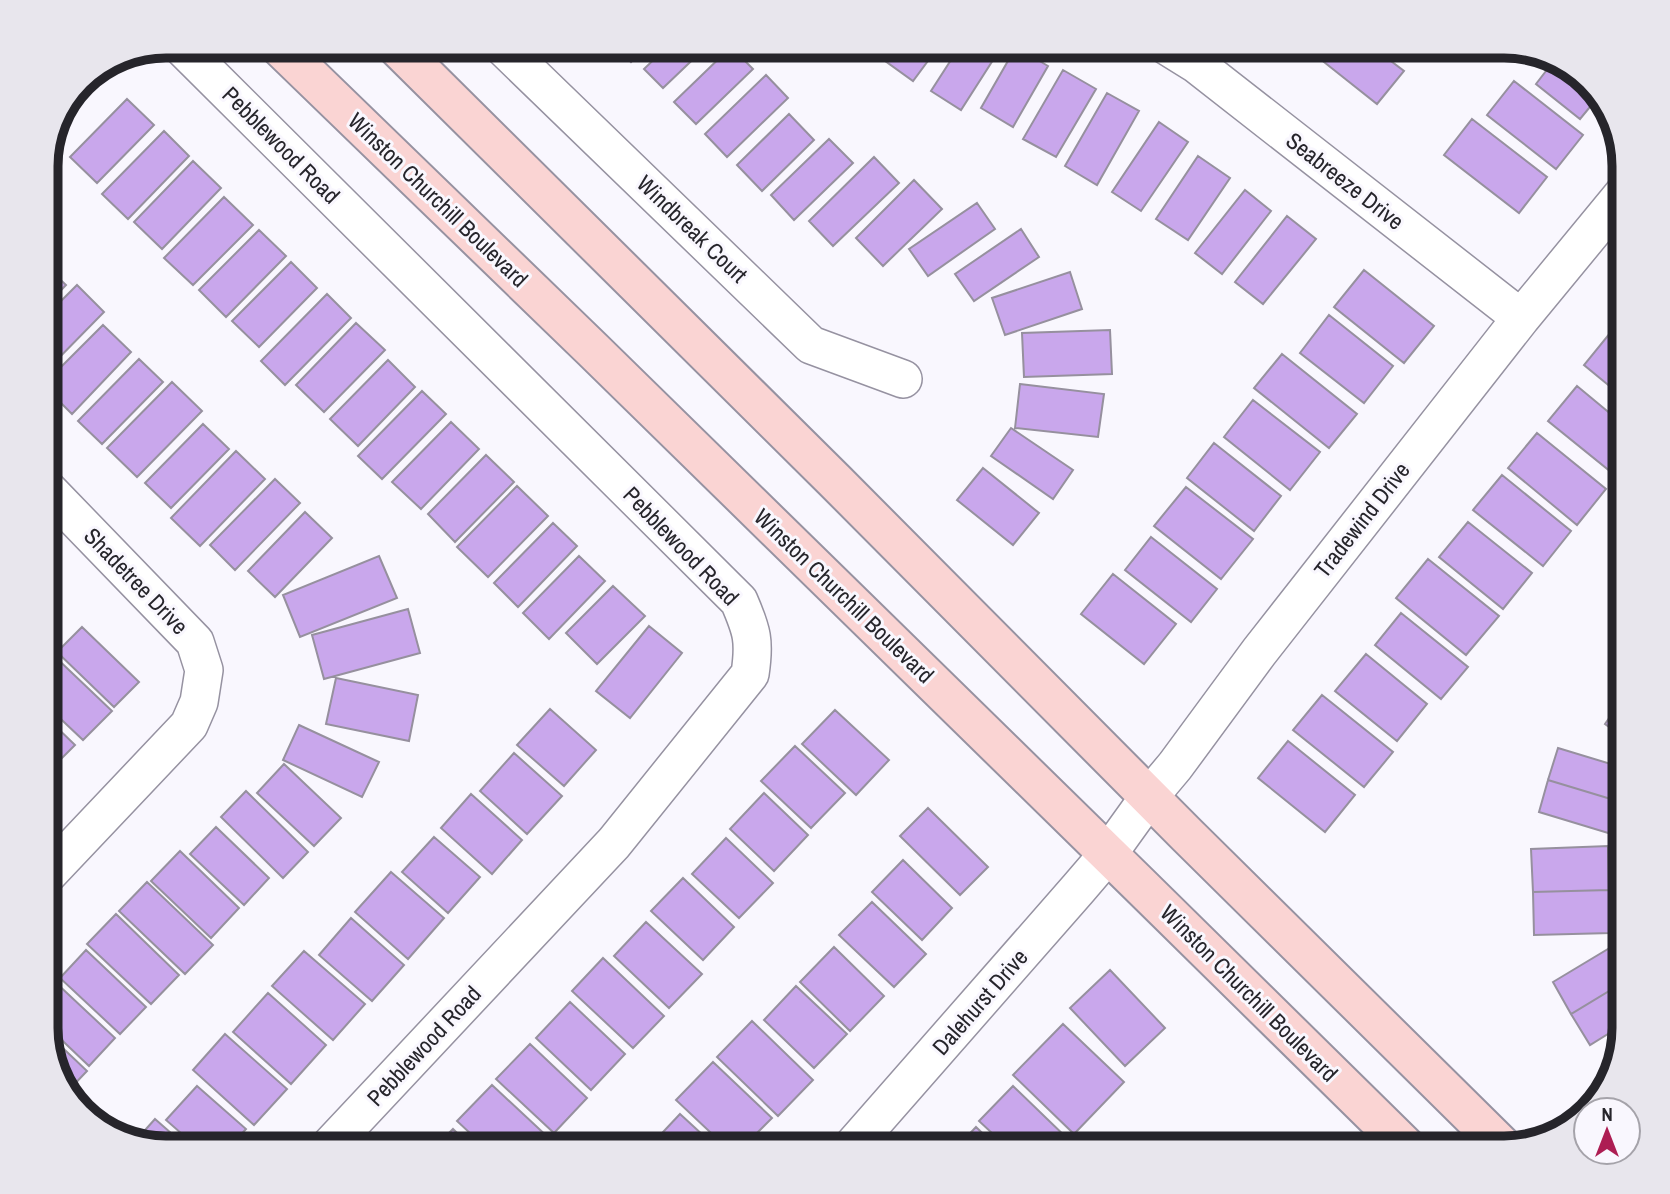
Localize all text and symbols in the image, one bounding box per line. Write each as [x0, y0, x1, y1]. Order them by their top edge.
street label: Pebblewood Road [216, 79, 347, 210]
street label: Winston Churchill Boulevard [342, 105, 535, 294]
street label: Seabreeze Drive [1280, 125, 1411, 236]
street label: Windbreak Court [630, 168, 754, 289]
street label: Tradewind Drive [1307, 455, 1417, 584]
street label: Pebblewood Road [617, 479, 746, 612]
street label: Winston Churchill Boulevard [748, 501, 941, 690]
street label: Shadetree Drive [78, 520, 195, 641]
street label: Winston Churchill Boulevard [1154, 897, 1345, 1088]
street label: Dalehurst Drive [925, 942, 1034, 1061]
street label: Pebblewood Road [360, 979, 488, 1113]
north arrow [1572, 1096, 1642, 1166]
text: N [1601, 1101, 1613, 1127]

